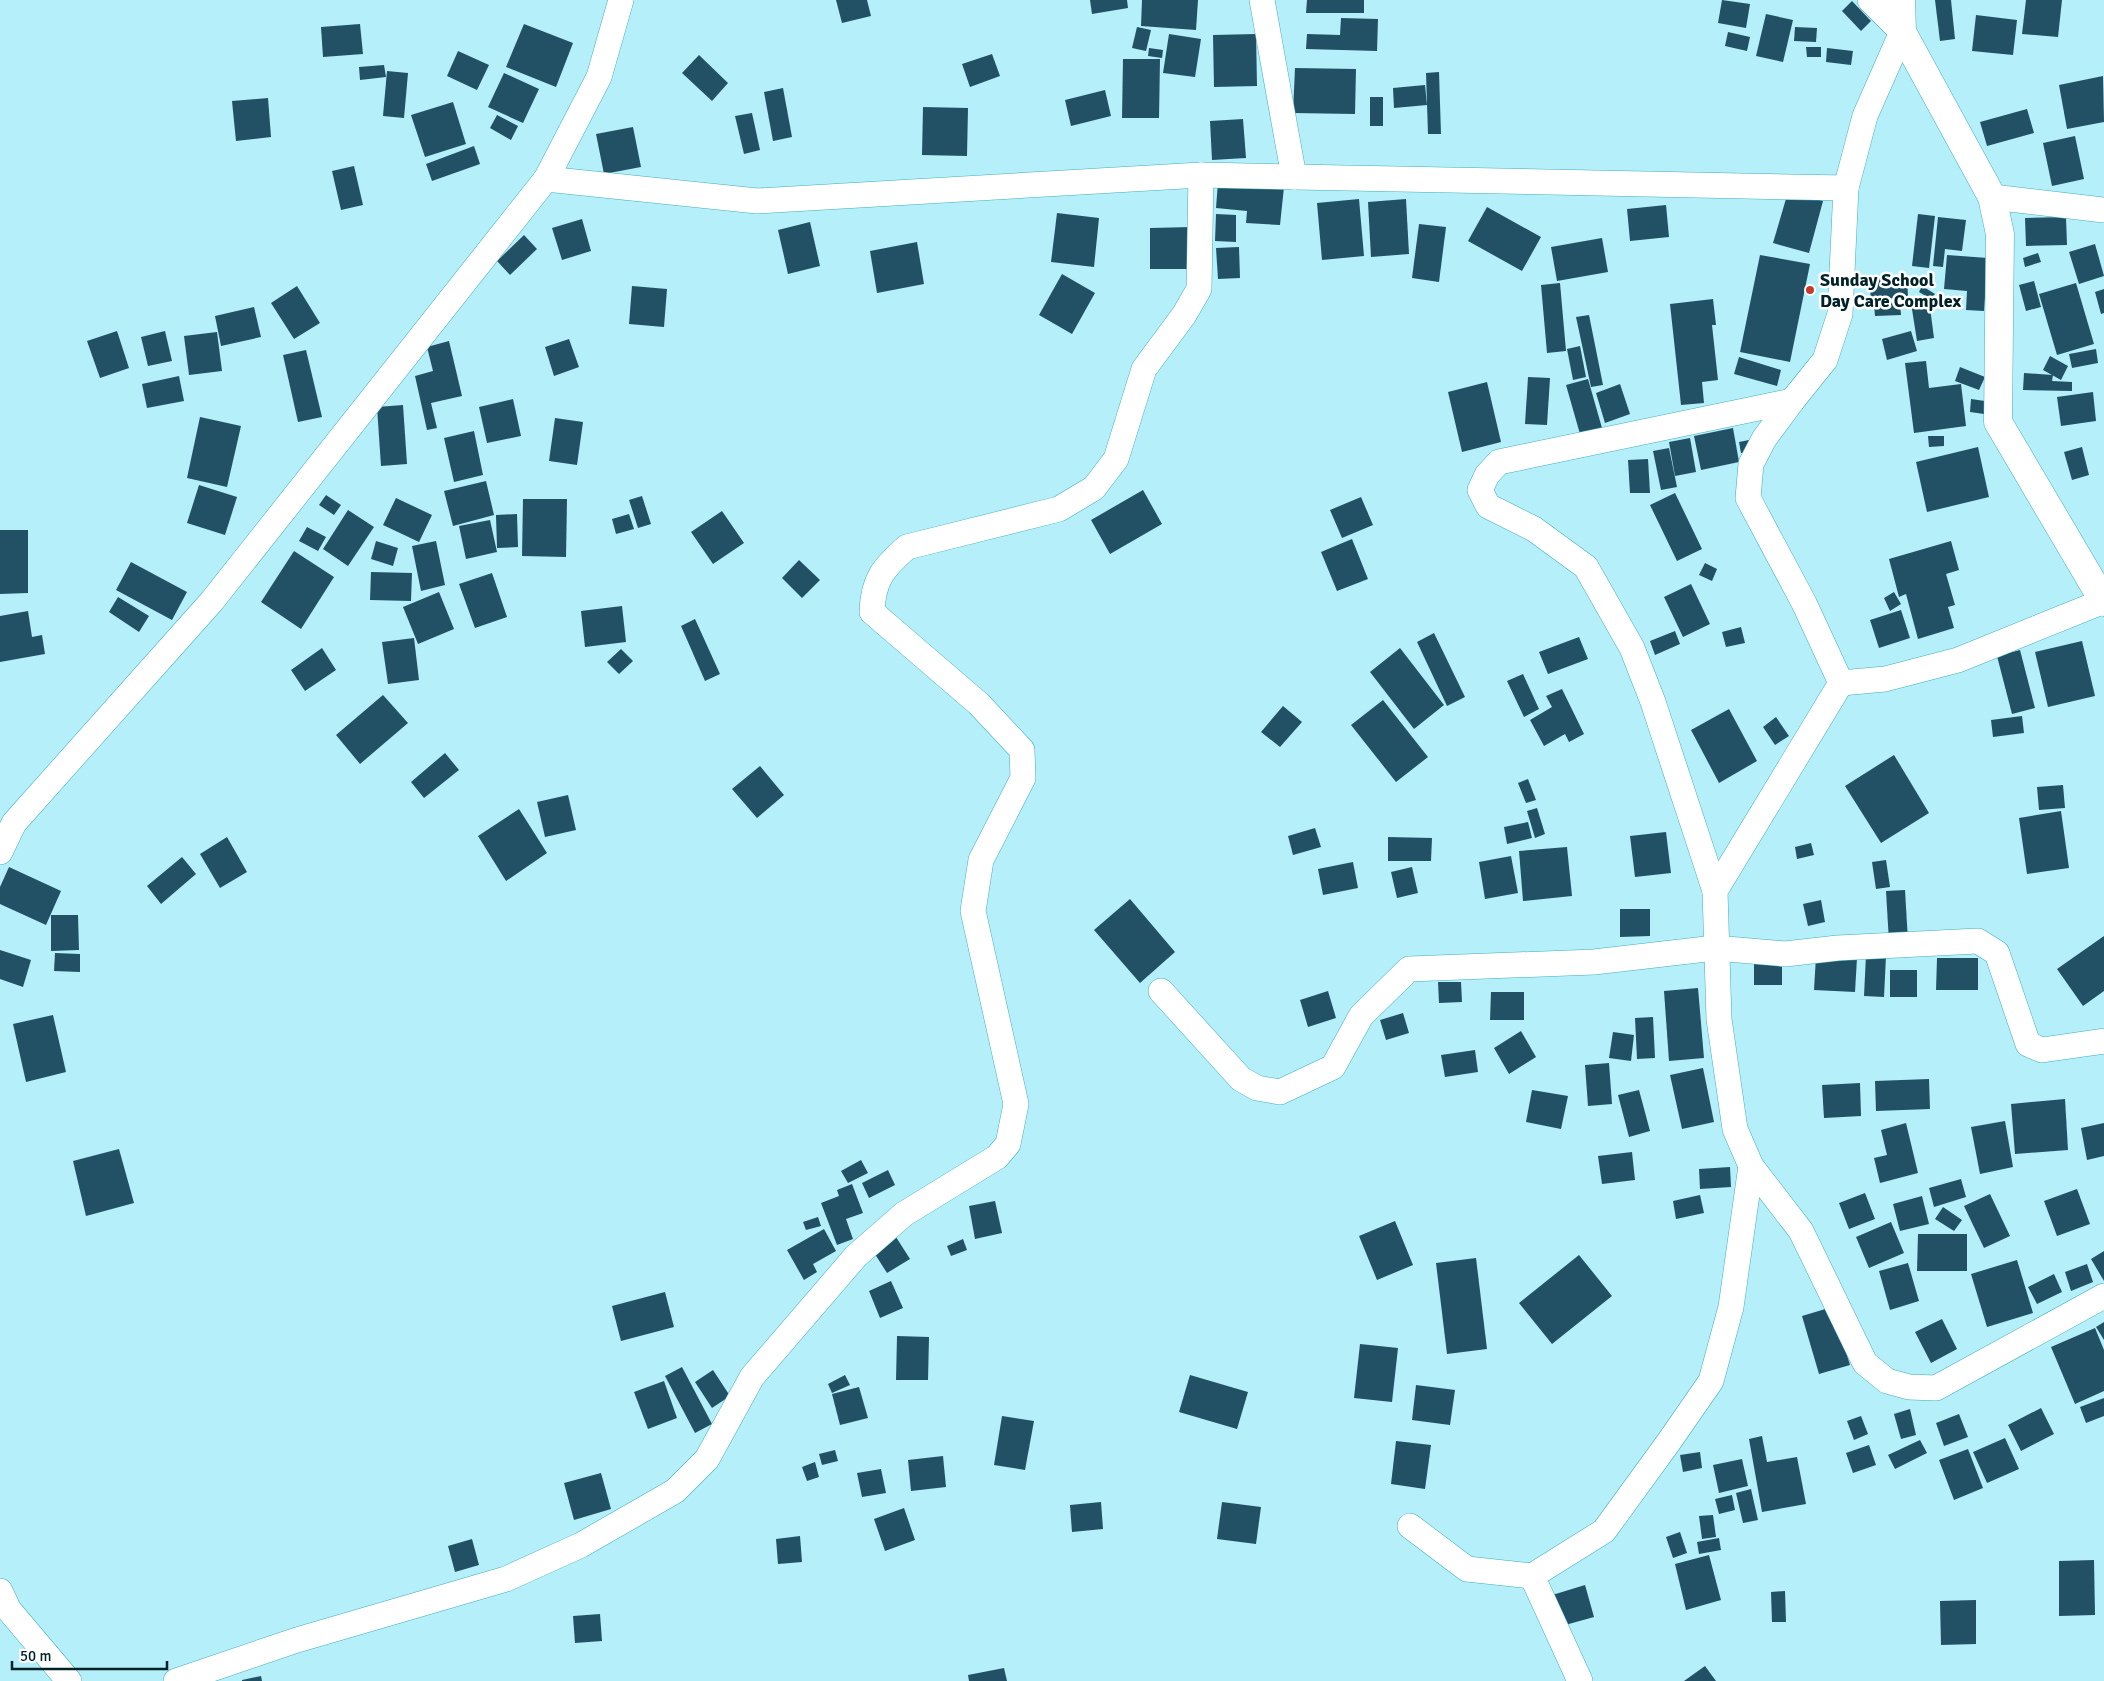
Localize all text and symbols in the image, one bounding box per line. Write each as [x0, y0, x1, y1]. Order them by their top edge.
place label: Sunday School Day Care Complex [1820, 269, 1962, 312]
marker: Sunday School Day Care Complex [1804, 284, 1816, 296]
scale bar [12, 1638, 168, 1670]
text: 50 m [20, 1647, 51, 1665]

